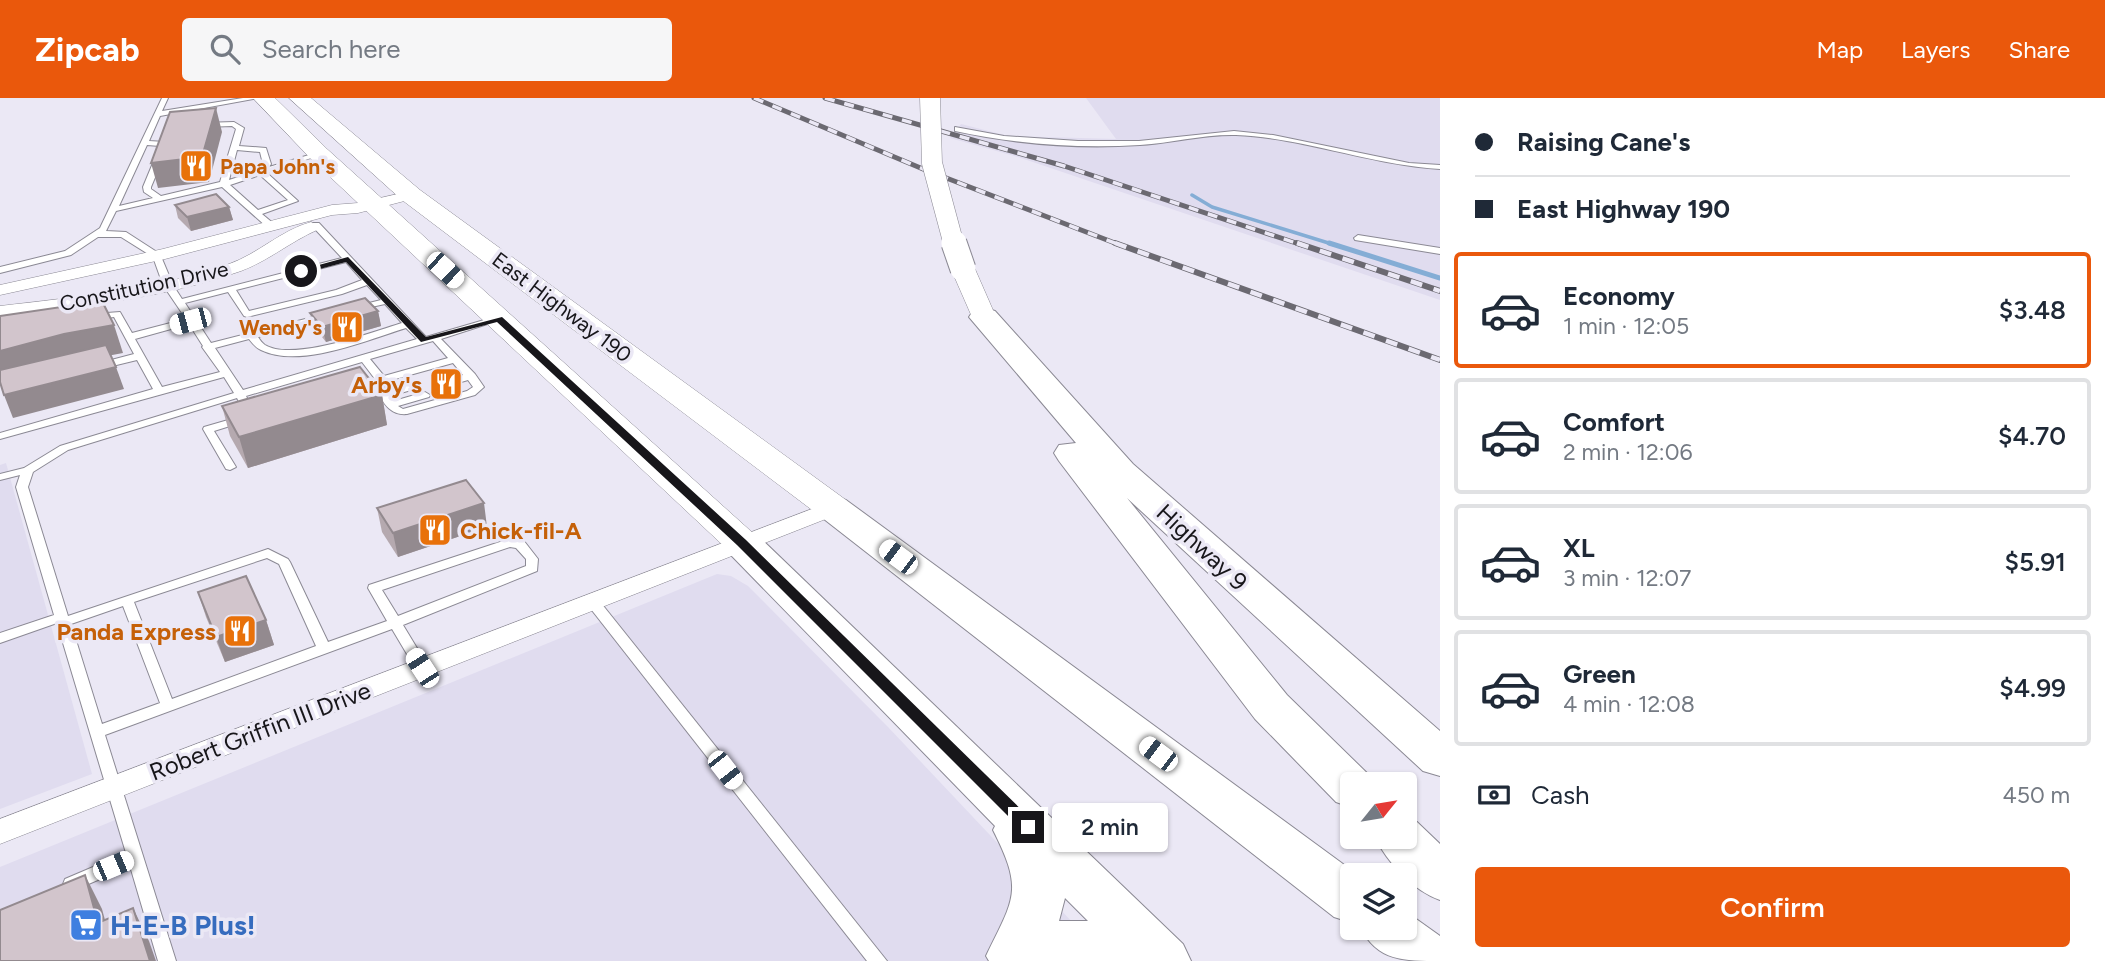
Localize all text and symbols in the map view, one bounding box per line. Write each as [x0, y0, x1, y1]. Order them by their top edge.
search box [182, 18, 672, 81]
text: Zipcab [35, 30, 140, 69]
icon: search [206, 30, 244, 68]
text: Search here [262, 33, 401, 65]
text: Map [1816, 35, 1863, 64]
text: Layers [1901, 35, 1970, 64]
text: Share [2008, 35, 2070, 64]
text: Raising Cane's [1517, 126, 1690, 158]
restaurant icon: Papa John's [177, 147, 215, 185]
place label: Papa John's [220, 154, 335, 179]
text: East Highway 190 [1517, 193, 1730, 225]
street label: East Highway 190 [488, 247, 636, 367]
car [423, 248, 468, 292]
route start [285, 255, 317, 287]
street label: Constitution Drive [57, 256, 231, 316]
icon: car [1479, 279, 1542, 342]
text: Economy [1563, 280, 1675, 312]
text: $3.48 [1999, 294, 2066, 326]
car [167, 305, 214, 337]
restaurant icon: Wendy's [328, 308, 366, 346]
text: 1 min · 12:05 [1563, 312, 1689, 340]
place label: Wendy's [239, 315, 322, 340]
restaurant icon: Arby's [427, 365, 465, 403]
place label: Arby's [351, 370, 422, 399]
icon: car [1479, 405, 1542, 468]
text: Comfort [1563, 406, 1665, 438]
text: $4.70 [1998, 420, 2066, 452]
text: 2 min · 12:06 [1563, 438, 1692, 466]
street label: Highway 9 [1151, 498, 1253, 596]
restaurant icon: Chick-fil-A [416, 511, 454, 549]
place label: Chick-fil-A [460, 516, 582, 545]
icon: car [1479, 531, 1542, 594]
text: XL [1563, 532, 1595, 564]
car [875, 536, 922, 578]
text: $5.91 [2005, 546, 2066, 578]
text: 3 min · 12:07 [1563, 564, 1691, 592]
restaurant icon: Panda Express [221, 612, 259, 650]
place label: Panda Express [56, 617, 216, 646]
car [402, 645, 443, 691]
icon: car [1479, 657, 1542, 720]
text: Green [1563, 658, 1636, 690]
text: $4.99 [1999, 672, 2066, 704]
street label: Robert Griffin III Drive [145, 675, 375, 787]
text: 4 min · 12:08 [1563, 690, 1695, 718]
car [1135, 733, 1182, 775]
car [704, 747, 747, 793]
north arrow [1340, 772, 1418, 849]
map controls [1340, 772, 1417, 940]
icon: cash [1475, 776, 1513, 814]
text: Cash [1531, 779, 1590, 811]
text: 450 m [2002, 781, 2070, 809]
callout: 2 min [1052, 802, 1168, 852]
route end [1012, 811, 1044, 843]
text: 2 min [1081, 813, 1139, 841]
car [90, 848, 137, 884]
button: layers [1340, 863, 1417, 940]
button: Confirm [1475, 867, 2070, 947]
supermarket icon: H-E-B Plus! [67, 906, 105, 944]
place label: H-E-B Plus! [110, 908, 256, 942]

